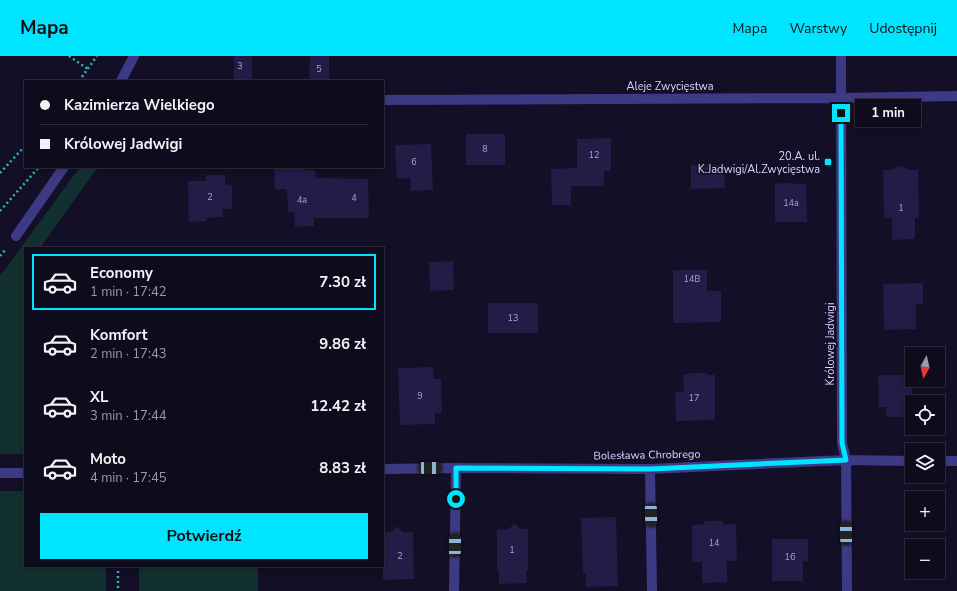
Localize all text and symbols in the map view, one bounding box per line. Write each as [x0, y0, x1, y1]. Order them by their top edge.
text: Mapa [20, 15, 69, 41]
text: Mapa [732, 19, 767, 38]
text: Warstwy [789, 19, 847, 38]
text: Udostępnij [869, 19, 937, 38]
house number: 3 [237, 60, 243, 72]
house number: 5 [316, 63, 322, 75]
street label: Aleje Zwycięstwa [626, 79, 714, 94]
text: Kazimierza Wielkiego [64, 95, 215, 115]
callout: 1 min [855, 99, 921, 127]
route end [832, 104, 850, 122]
text: 1 min [871, 104, 905, 122]
text: Królowej Jadwigi [64, 134, 182, 154]
house number: 8 [482, 143, 488, 155]
house number: 12 [589, 149, 599, 161]
place label: 20.A. ul. K.Jadwigi/Al.Zwycięstwa [698, 149, 820, 177]
house number: 6 [411, 156, 417, 168]
marker: 20.A. ul. K.Jadwigi/Al.Zwycięstwa [823, 157, 833, 167]
house number: 2 [207, 191, 213, 203]
house number: 4 [351, 192, 357, 204]
house number: 4a [297, 194, 307, 206]
house number: 14a [783, 197, 799, 209]
house number: 1 [898, 202, 904, 214]
text: Economy [90, 263, 153, 283]
icon: car [42, 264, 78, 300]
text: 7.30 zł [319, 272, 366, 292]
house number: 14B [684, 273, 700, 285]
text: 1 min · 17:42 [90, 283, 166, 301]
street label: Królowej Jadwigi [823, 302, 838, 386]
house number: 13 [508, 312, 518, 324]
text: Komfort [90, 325, 148, 345]
icon: car [42, 326, 78, 362]
text: 9.86 zł [319, 334, 366, 354]
text: 2 min · 17:43 [90, 345, 166, 363]
north arrow [905, 347, 945, 387]
map controls [905, 347, 945, 579]
text: XL [90, 387, 109, 407]
icon: car [42, 388, 78, 424]
house number: 9 [417, 390, 423, 402]
house number: 17 [689, 392, 699, 404]
button: locate [905, 395, 945, 435]
text: 12.42 zł [310, 396, 366, 416]
text: 3 min · 17:44 [90, 407, 166, 425]
button: layers [905, 443, 945, 483]
street label: Bolesława Chrobrego [593, 447, 701, 463]
text: Moto [90, 449, 126, 469]
icon: car [42, 450, 78, 486]
text: 8.83 zł [319, 458, 366, 478]
car [418, 462, 442, 474]
text: 4 min · 17:45 [90, 469, 166, 487]
route start [447, 490, 465, 508]
button: + [905, 491, 945, 531]
car [645, 503, 657, 527]
button: Potwierdź [40, 513, 368, 559]
car [840, 521, 852, 545]
car [449, 533, 461, 557]
house number: 14 [709, 537, 720, 549]
button: − [905, 539, 945, 579]
house number: 1 [509, 544, 515, 556]
house number: 2 [397, 550, 403, 562]
house number: 16 [785, 551, 795, 563]

